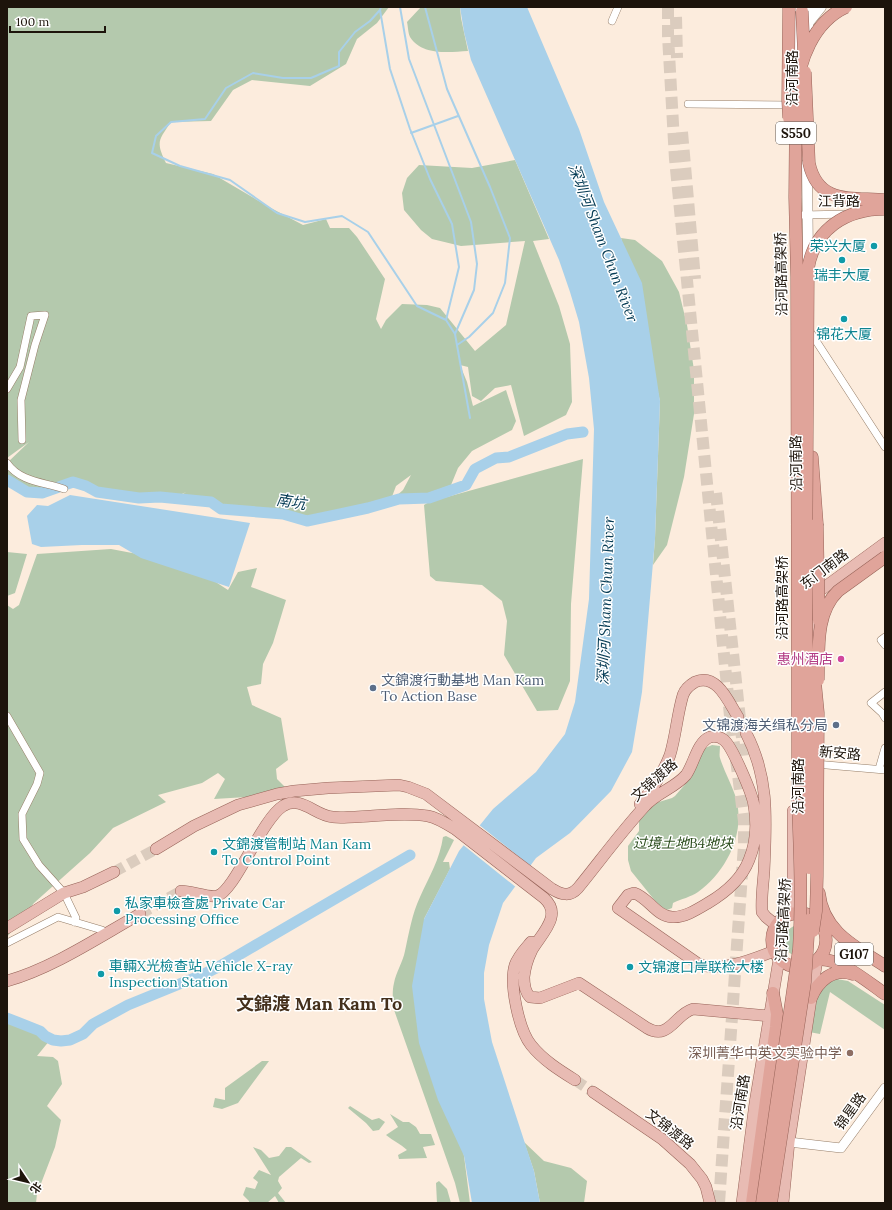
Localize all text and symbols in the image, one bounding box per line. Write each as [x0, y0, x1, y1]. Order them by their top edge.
scale bar [10, 8, 105, 34]
text: 100 m [16, 14, 49, 29]
street label: 沿河南路 [783, 50, 801, 106]
road number: S550 [776, 122, 816, 144]
water label: 深圳河 Sham Chun River [564, 161, 643, 325]
street label: 江背路 [818, 192, 860, 210]
street label: 沿河路高架桥 [771, 232, 791, 316]
place label: 荣兴大厦 [810, 237, 866, 255]
marker: 荣兴大厦 [869, 241, 879, 251]
marker: 瑞丰大厦 [837, 255, 847, 265]
place label: 瑞丰大厦 [814, 266, 870, 284]
marker: 锦花大厦 [839, 314, 849, 324]
place label: 锦花大厦 [816, 325, 872, 343]
street label: 沿河南路 [787, 435, 805, 491]
water label: 南坑 [275, 490, 309, 514]
water label: 深圳河 Sham Chun River [593, 516, 618, 685]
street label: 东门南路 [796, 545, 852, 593]
street label: 沿河路高架桥 [773, 556, 791, 640]
place label: 惠州酒店 [777, 650, 833, 668]
marker: 惠州酒店 [836, 654, 846, 664]
place label: 文錦渡行動基地 Man Kam To Action Base [381, 671, 545, 705]
marker: 文錦渡行動基地 Man Kam To Action Base [368, 683, 378, 693]
place label: 文锦渡海关缉私分局 [702, 716, 828, 734]
marker: 文锦渡海关缉私分局 [831, 720, 841, 730]
street label: 新安路 [818, 742, 862, 764]
street label: 文锦渡路 [627, 755, 681, 805]
street label: 沿河南路 [789, 758, 807, 814]
park label: 过境土地B4地块 [633, 834, 734, 852]
place label: 文錦渡管制站 Man Kam To Control Point [222, 835, 372, 869]
marker: 文錦渡管制站 Man Kam To Control Point [209, 847, 219, 857]
street label: 沿河路高架桥 [772, 878, 794, 962]
place label: 私家車檢查處 Private Car Processing Office [125, 894, 285, 928]
marker: 私家車檢查處 Private Car Processing Office [112, 906, 122, 916]
road number: G107 [835, 943, 873, 965]
place label: 車輛X光檢查站 Vehicle X-ray Inspection Station [109, 957, 293, 991]
place label: 文锦渡口岸联检大楼 [638, 958, 764, 976]
marker: 文锦渡口岸联检大楼 [625, 962, 635, 972]
marker: 車輛X光檢查站 Vehicle X-ray Inspection Station [96, 969, 106, 979]
district label: 文錦渡 Man Kam To [236, 992, 402, 1015]
place label: 深圳菁华中英文实验中学 [688, 1044, 842, 1062]
marker: 深圳菁华中英文实验中学 [845, 1048, 855, 1058]
street label: 沿河南路 [727, 1073, 753, 1131]
street label: 锦星路 [830, 1089, 870, 1133]
street label: 文锦渡路 [642, 1105, 698, 1153]
north arrow [8, 1162, 48, 1202]
text: 北 [27, 1179, 45, 1196]

